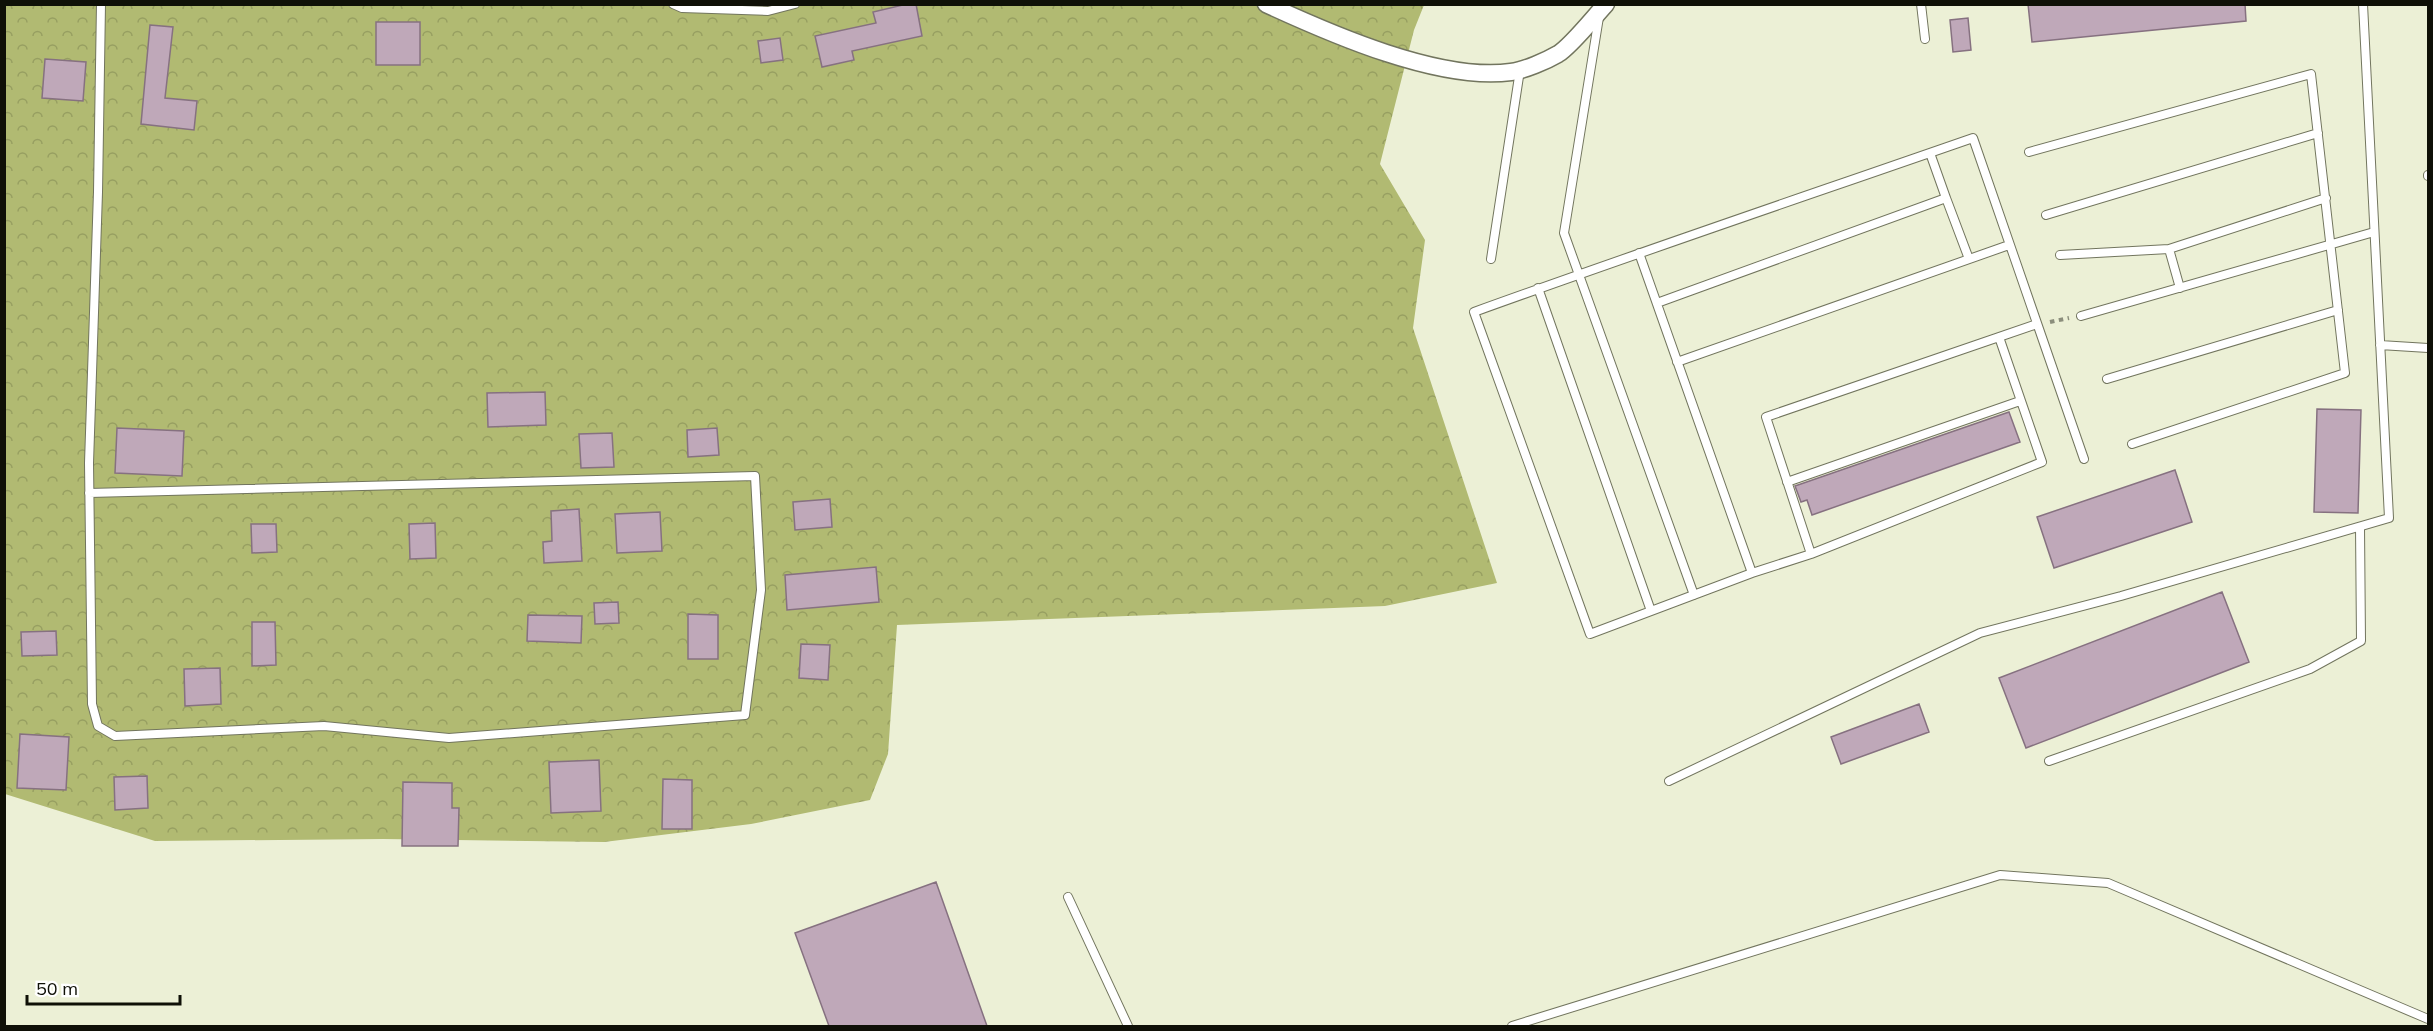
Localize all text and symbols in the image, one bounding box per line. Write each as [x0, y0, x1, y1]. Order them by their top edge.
scale bar [27, 968, 180, 1006]
text: 50 m [36, 977, 78, 1000]

